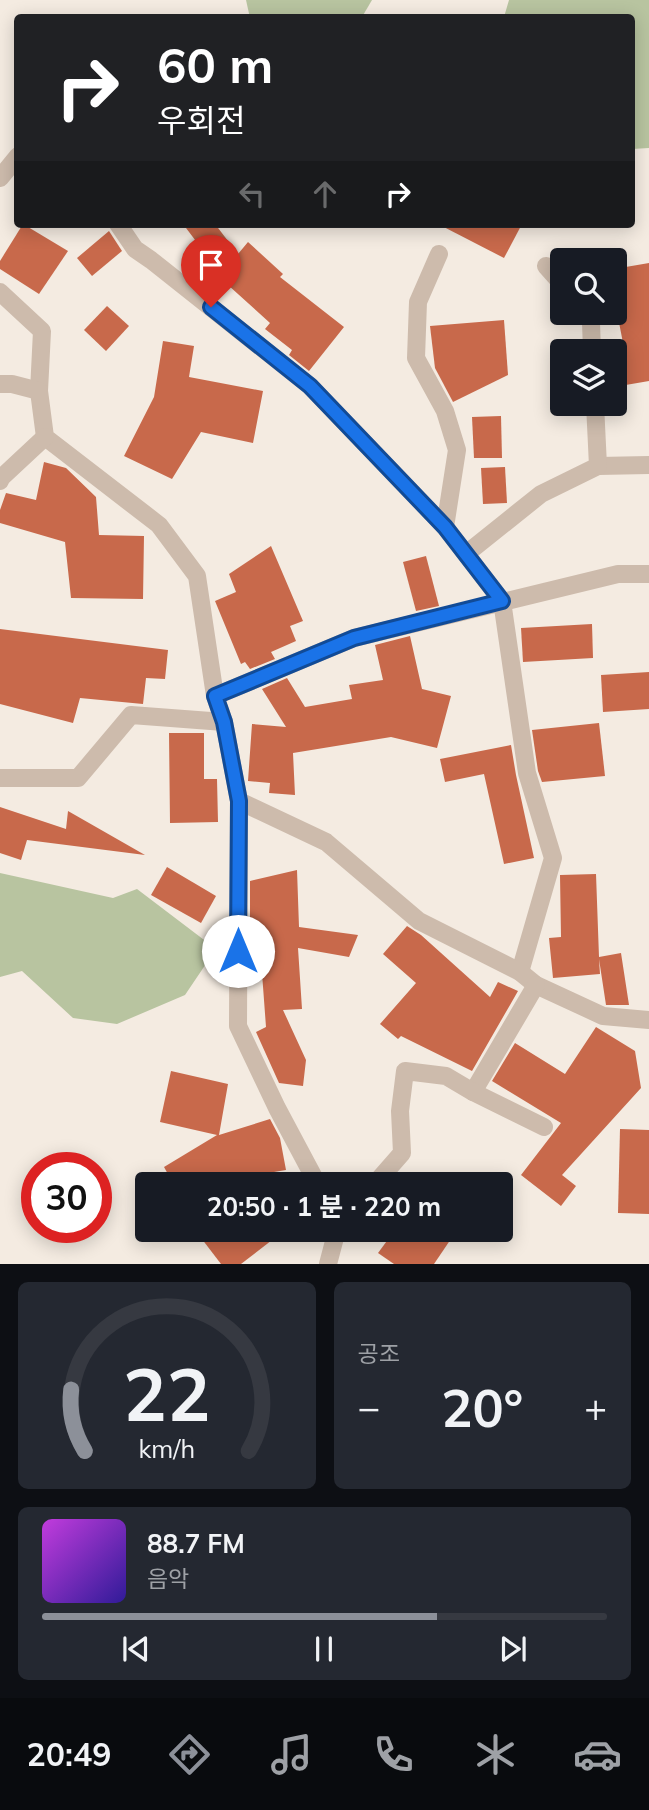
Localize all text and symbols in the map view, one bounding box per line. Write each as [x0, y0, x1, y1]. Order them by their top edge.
text: 60 m [157, 34, 273, 95]
icon: right [42, 42, 133, 133]
text: 우회전 [157, 100, 245, 140]
icon: left [233, 175, 271, 213]
icon: ahead [306, 175, 344, 213]
icon: right [379, 175, 417, 213]
pin [181, 235, 241, 307]
icon: arrive [192, 246, 230, 284]
map controls [550, 248, 627, 416]
button: search [550, 248, 627, 325]
button: layers [550, 339, 627, 416]
position arrow [201, 914, 275, 988]
speed limit sign: 30 [21, 1152, 112, 1243]
text: 20:50 · 1 분 · 220 m [207, 1190, 441, 1223]
text: 공조 [358, 1339, 400, 1368]
text: 22 [123, 1349, 210, 1440]
text: 20° [441, 1375, 523, 1440]
text: − [358, 1383, 380, 1431]
text: + [584, 1383, 607, 1431]
text: km/h [138, 1433, 195, 1464]
text: 88.7 FM [147, 1527, 245, 1560]
text: 음악 [147, 1564, 189, 1593]
icon: previous [117, 1630, 155, 1668]
icon: pause [305, 1630, 343, 1668]
icon: next [494, 1630, 532, 1668]
icon: directions [165, 1730, 214, 1779]
icon: music [267, 1730, 316, 1779]
icon: phone [369, 1730, 418, 1779]
icon: climate [471, 1730, 520, 1779]
icon: car [573, 1730, 622, 1779]
text: 20:49 [27, 1734, 111, 1774]

